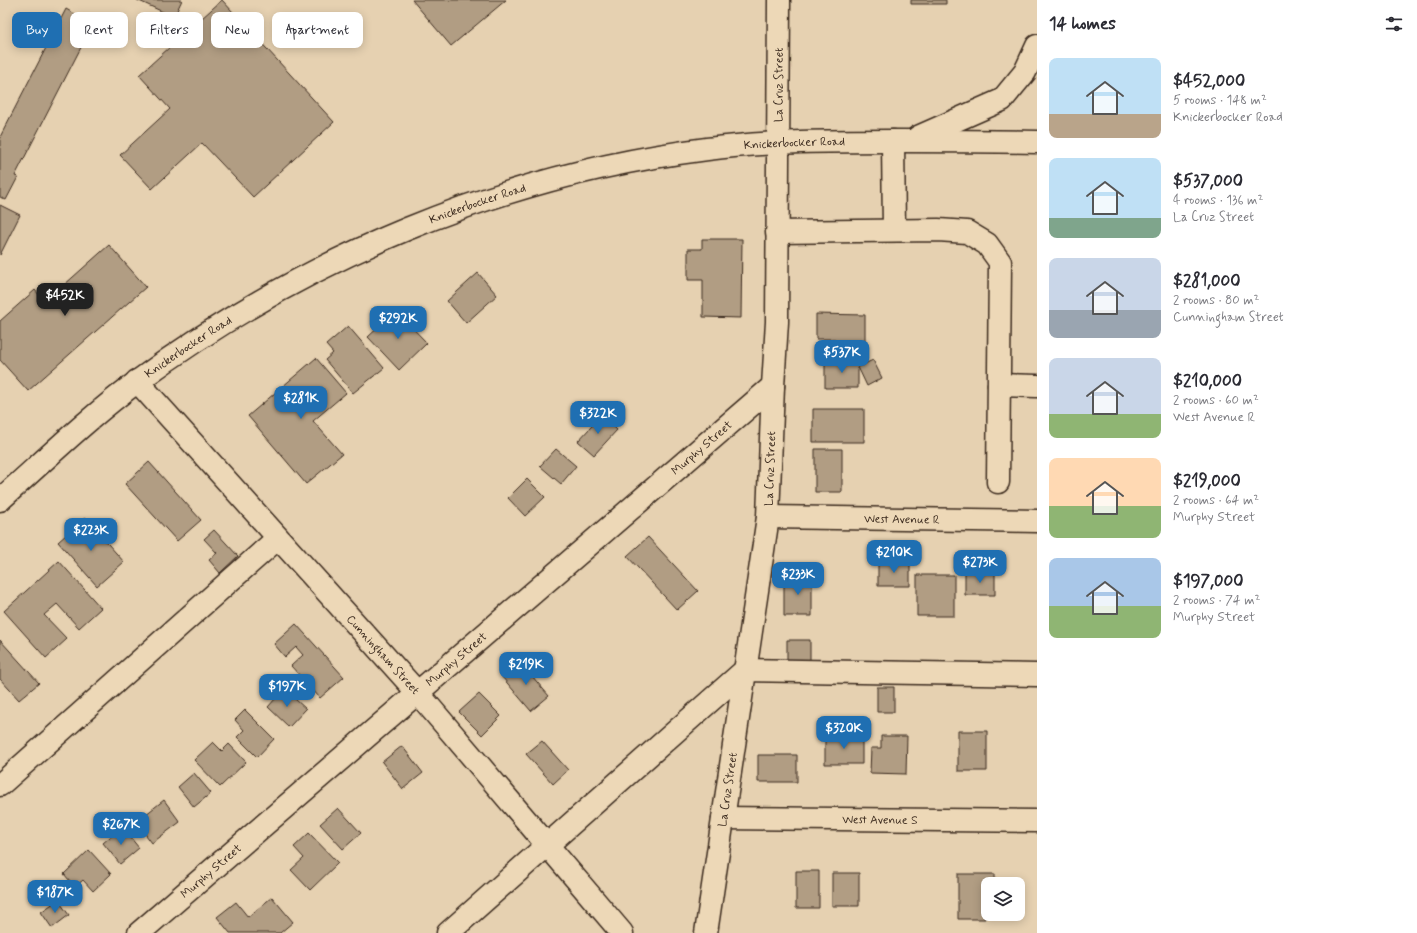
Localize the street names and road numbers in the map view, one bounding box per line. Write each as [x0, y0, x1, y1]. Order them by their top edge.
street label: La Cruz Street [771, 47, 788, 122]
street label: Knickerbocker Road [743, 134, 845, 154]
street label: Knickerbocker Road [427, 180, 528, 228]
street label: Knickerbocker Road [142, 313, 235, 382]
street label: Murphy Street [668, 417, 736, 479]
street label: La Cruz Street [761, 430, 780, 506]
street label: West Avenue R [864, 511, 940, 529]
street label: Cunningham Street [342, 612, 423, 699]
street label: Murphy Street [423, 629, 491, 691]
street label: La Cruz Street [715, 751, 742, 828]
street label: West Avenue S [842, 812, 918, 829]
street label: Murphy Street [178, 841, 246, 903]

